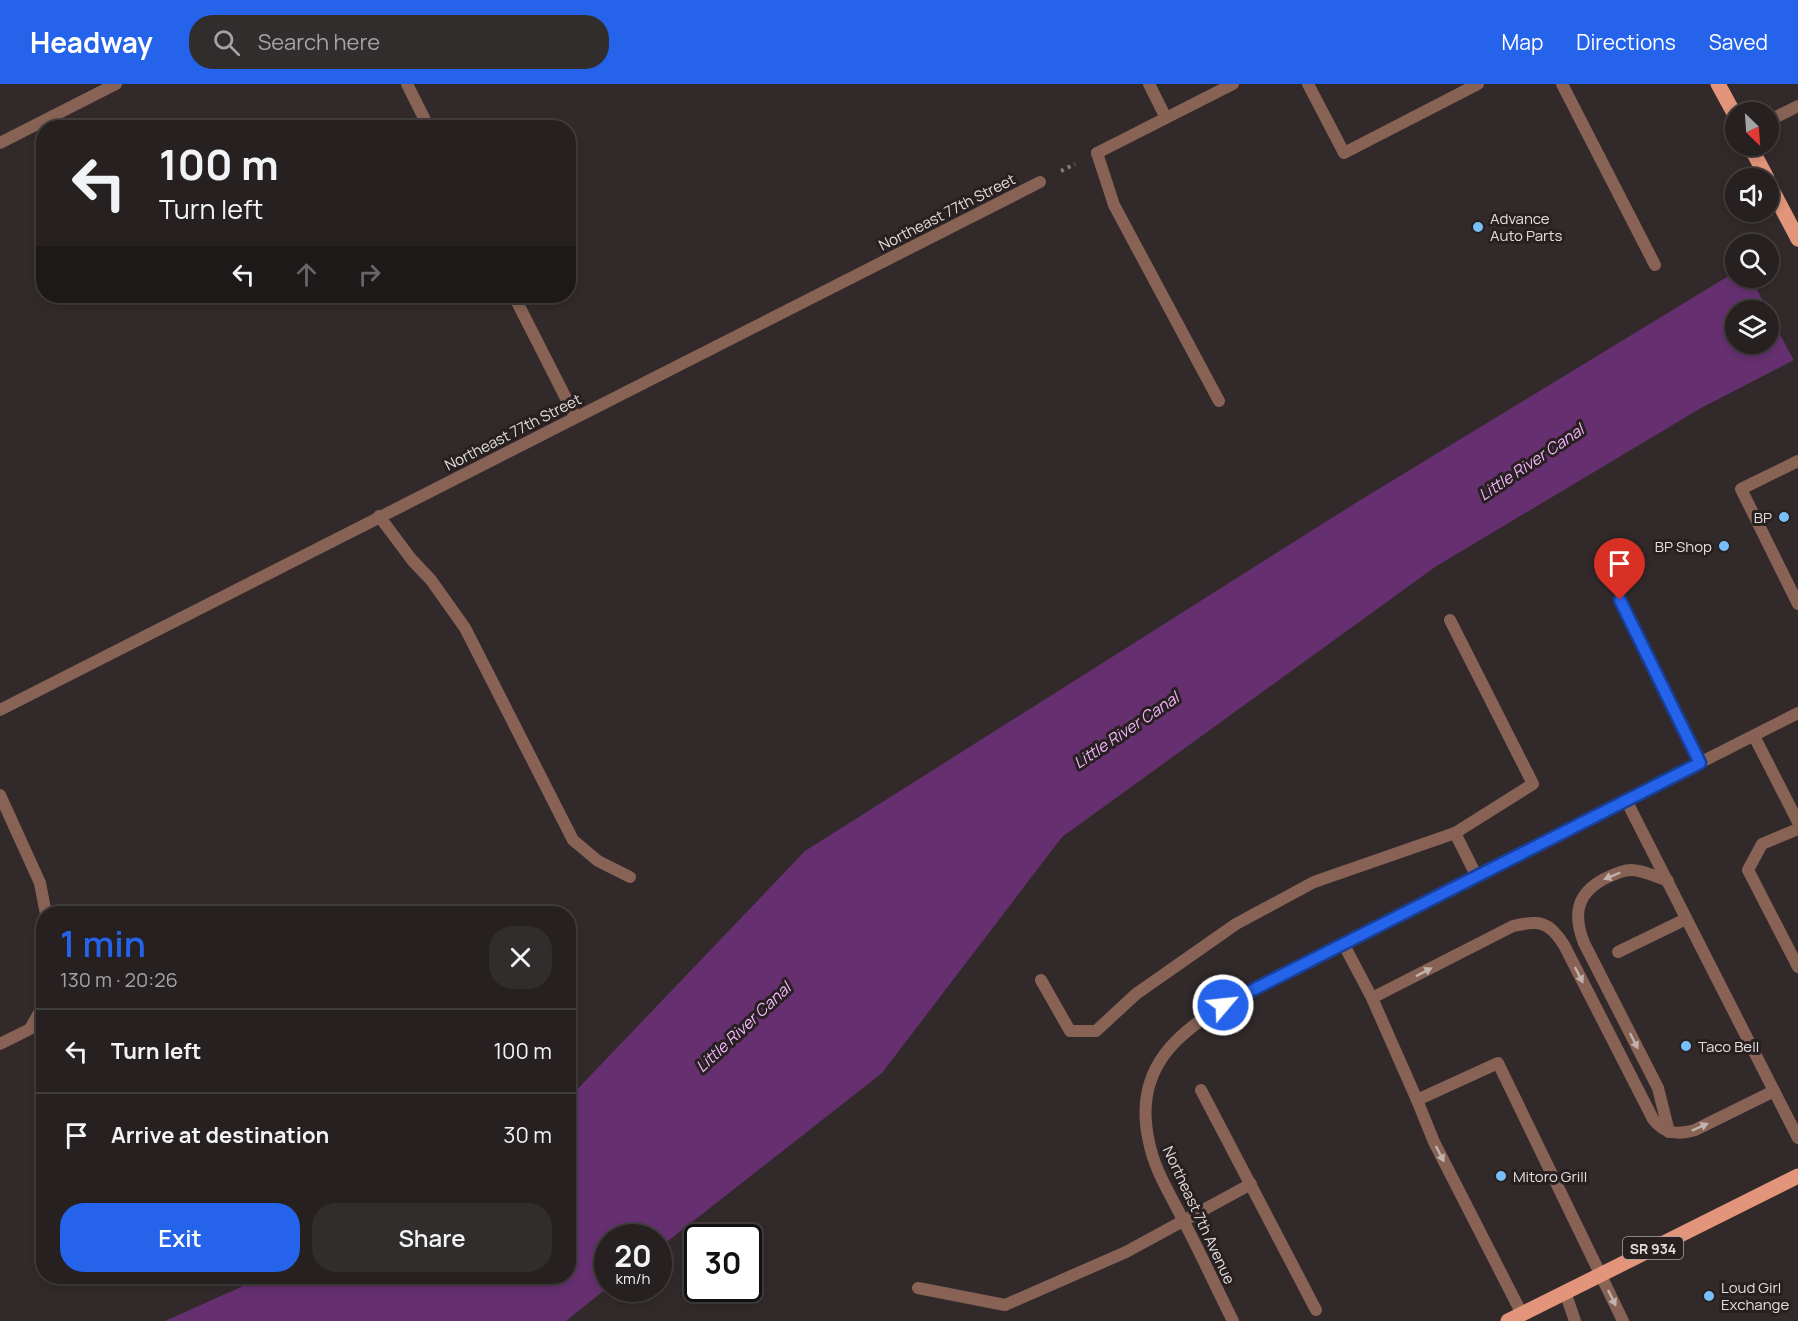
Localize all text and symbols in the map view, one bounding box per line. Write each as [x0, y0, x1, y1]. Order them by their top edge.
search box [189, 15, 609, 69]
text: Headway [30, 23, 153, 61]
icon: search [210, 26, 243, 59]
text: Search here [258, 27, 380, 57]
text: Map [1502, 28, 1543, 56]
text: Directions [1576, 28, 1676, 56]
text: Saved [1709, 28, 1768, 56]
north arrow [1725, 102, 1779, 156]
map controls [1725, 102, 1779, 354]
text: 100 m [159, 135, 279, 193]
icon: left [60, 144, 138, 222]
street label: Northeast 77th Street [875, 168, 1019, 256]
button: sound [1725, 168, 1779, 222]
text: Turn left [159, 190, 263, 227]
place label: Advance Auto Parts [1490, 208, 1562, 246]
marker: Advance Auto Parts [1471, 220, 1485, 234]
button: search [1725, 234, 1779, 288]
icon: left [227, 258, 260, 291]
icon: ahead [290, 258, 323, 291]
icon: right [353, 258, 386, 291]
button: layers [1725, 300, 1779, 354]
street label: Northeast 77th Street [441, 388, 585, 476]
water label: Little River Canal [1474, 417, 1590, 505]
place label: BP [1754, 507, 1772, 528]
marker: BP [1777, 510, 1791, 524]
place label: BP Shop [1655, 536, 1712, 557]
pin [1594, 538, 1645, 600]
marker: BP Shop [1717, 539, 1731, 553]
icon: arrive [1603, 547, 1636, 580]
water label: Little River Canal [1069, 685, 1185, 773]
one-way arrow [1603, 872, 1621, 881]
text: 1 min [60, 919, 146, 968]
button: close [489, 926, 552, 989]
text: 130 m · 20:26 [60, 966, 178, 993]
one-way arrow [1574, 966, 1584, 983]
one-way arrow [1415, 967, 1432, 977]
position arrow [1191, 973, 1255, 1037]
water label: Little River Canal [691, 976, 797, 1077]
one-way arrow [1629, 1033, 1639, 1050]
icon: left [60, 1035, 93, 1068]
text: Turn left [111, 1036, 201, 1066]
text: 100 m [494, 1036, 552, 1066]
place label: Taco Bell [1698, 1036, 1759, 1057]
marker: Taco Bell [1679, 1039, 1693, 1053]
icon: arrive [60, 1119, 93, 1152]
text: Arrive at destination [111, 1120, 329, 1150]
text: 30 m [503, 1120, 552, 1150]
one-way arrow [1692, 1123, 1709, 1132]
street label: Northeast 7th Avenue [1158, 1143, 1240, 1288]
one-way arrow [1435, 1146, 1445, 1163]
place label: Mitoro Grill [1513, 1166, 1587, 1187]
marker: Mitoro Grill [1494, 1169, 1508, 1183]
button: Exit [60, 1203, 300, 1272]
button: Share [312, 1203, 552, 1272]
speed limit sign: 30 [684, 1224, 762, 1302]
text: 20 [614, 1235, 652, 1276]
road number: SR 934 [1623, 1237, 1683, 1259]
text: km/h [616, 1268, 650, 1289]
place label: Loud Girl Exchange [1721, 1277, 1789, 1315]
one-way arrow [1608, 1289, 1617, 1306]
marker: Loud Girl Exchange [1702, 1289, 1716, 1303]

